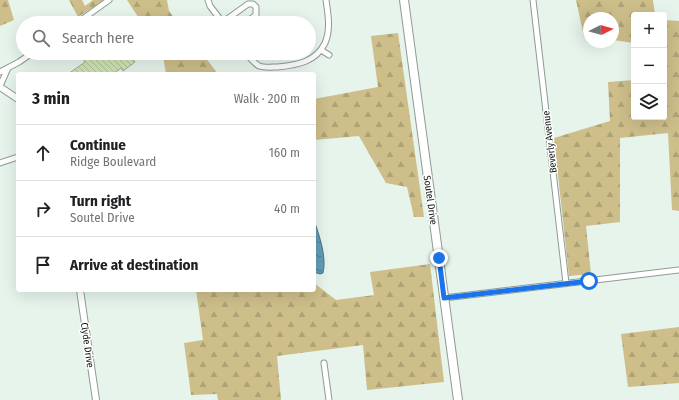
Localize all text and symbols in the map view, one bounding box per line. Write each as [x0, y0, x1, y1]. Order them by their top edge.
north arrow [583, 12, 619, 48]
map controls [631, 12, 667, 120]
button: + [631, 12, 667, 48]
search box [16, 16, 316, 60]
icon: search [30, 27, 52, 49]
text: Search here [62, 29, 134, 47]
button: − [631, 48, 667, 84]
button: layers [631, 84, 667, 120]
text: 3 min [32, 88, 70, 109]
text: Walk · 200 m [234, 91, 300, 106]
street label: Beverly Avenue [540, 110, 560, 174]
text: Continue [70, 136, 126, 154]
icon: ahead [32, 142, 54, 164]
text: 160 m [269, 145, 300, 160]
text: Ridge Boulevard [70, 154, 156, 169]
street label: Soutel Drive [421, 175, 439, 226]
text: Turn right [70, 192, 131, 210]
icon: right [32, 198, 54, 220]
text: 40 m [274, 201, 300, 216]
text: Soutel Drive [70, 210, 135, 225]
route end [430, 249, 448, 267]
icon: arrive [32, 254, 54, 276]
text: Arrive at destination [70, 256, 198, 274]
route start [580, 272, 598, 290]
street label: Clyde Drive [78, 322, 96, 369]

